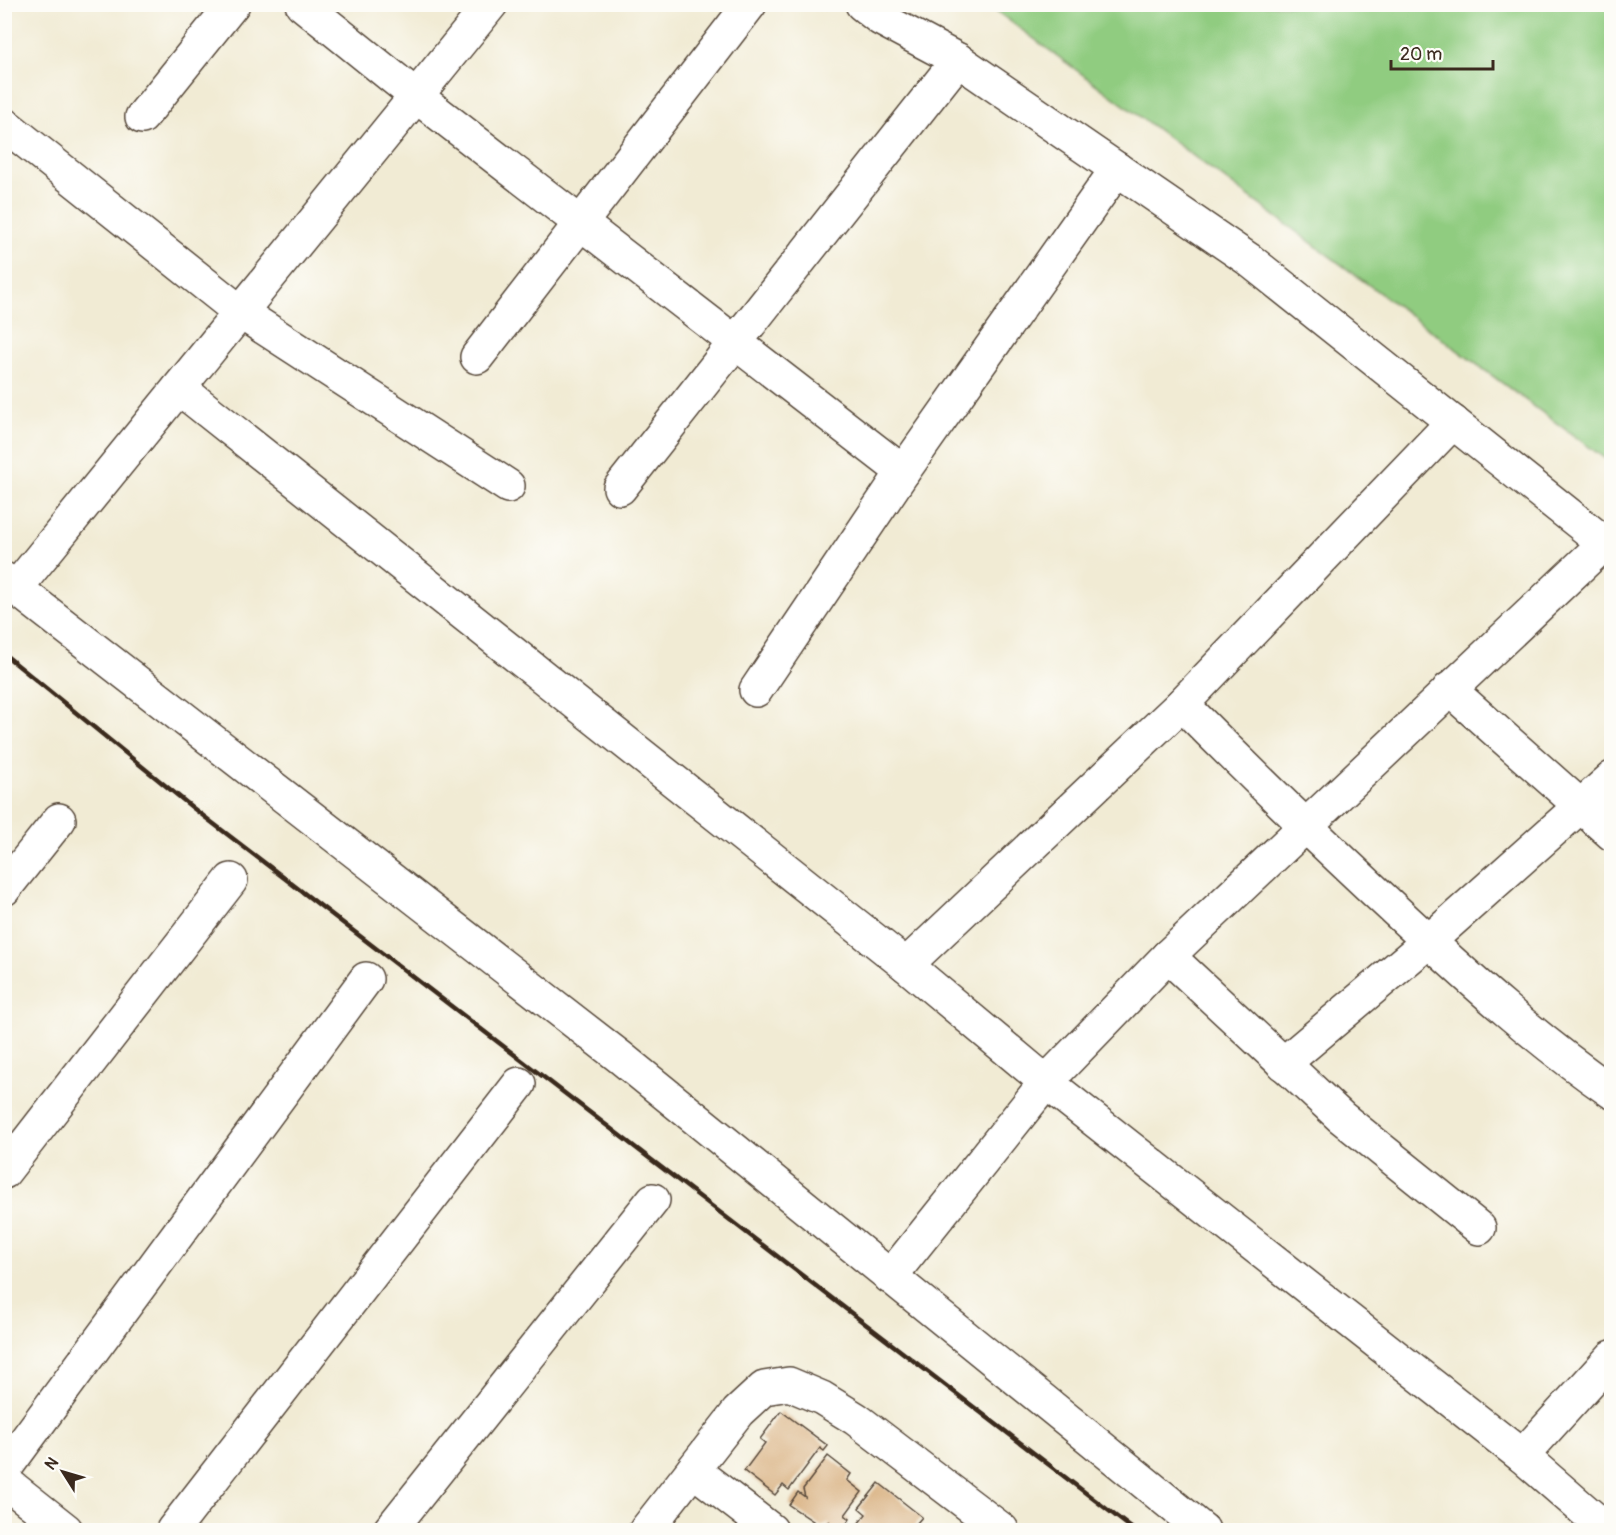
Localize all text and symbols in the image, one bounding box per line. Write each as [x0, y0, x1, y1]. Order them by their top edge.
scale bar [1391, 33, 1493, 71]
text: 20 m [1400, 43, 1442, 66]
north arrow [33, 1442, 93, 1502]
text: N [41, 1453, 63, 1474]

